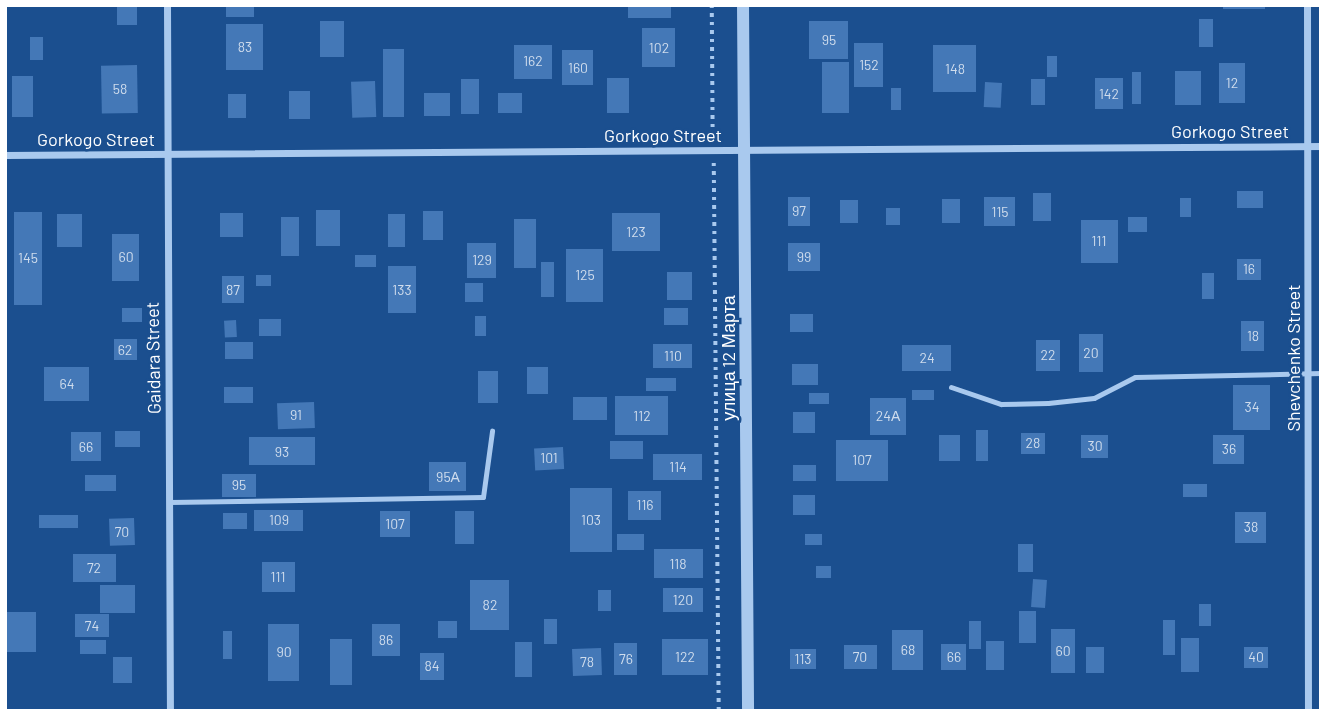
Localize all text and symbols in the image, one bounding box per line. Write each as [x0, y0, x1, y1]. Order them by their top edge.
house number: 95 [822, 32, 836, 48]
house number: 83 [238, 39, 252, 55]
house number: 102 [649, 40, 669, 56]
house number: 162 [523, 53, 543, 69]
house number: 152 [859, 57, 879, 73]
house number: 160 [568, 60, 588, 76]
house number: 148 [945, 61, 965, 77]
house number: 12 [1226, 75, 1238, 91]
house number: 58 [113, 81, 127, 97]
house number: 142 [1099, 86, 1119, 102]
street label: Gorkogo Street [1171, 120, 1289, 142]
street label: Gorkogo Street [604, 124, 722, 146]
street label: Gorkogo Street [37, 128, 155, 150]
house number: 97 [792, 203, 806, 219]
house number: 115 [991, 204, 1009, 220]
house number: 123 [626, 224, 646, 240]
house number: 111 [1092, 233, 1106, 249]
house number: 60 [118, 249, 134, 265]
house number: 99 [797, 249, 811, 265]
house number: 145 [18, 250, 38, 266]
house number: 129 [472, 252, 492, 268]
house number: 16 [1243, 261, 1255, 277]
house number: 125 [575, 267, 595, 283]
house number: 87 [226, 282, 240, 298]
house number: 133 [392, 282, 412, 298]
street label: Shevchenko Street [1282, 284, 1304, 432]
street label: улица 12 Марта [717, 295, 739, 421]
street label: Gaidara Street [141, 302, 165, 414]
house number: 18 [1247, 328, 1259, 344]
house number: 62 [118, 342, 132, 358]
house number: 20 [1083, 345, 1099, 361]
house number: 22 [1040, 347, 1056, 363]
house number: 110 [664, 348, 682, 364]
house number: 24 [919, 350, 935, 366]
house number: 64 [60, 376, 74, 392]
house number: 34 [1245, 399, 1259, 415]
house number: 91 [290, 407, 302, 423]
house number: 112 [633, 408, 651, 424]
house number: 24А [876, 408, 900, 424]
house number: 28 [1026, 435, 1040, 451]
house number: 30 [1087, 438, 1103, 454]
house number: 66 [79, 439, 93, 455]
house number: 36 [1222, 441, 1236, 457]
house number: 93 [275, 444, 289, 460]
house number: 101 [540, 450, 558, 466]
house number: 107 [852, 452, 872, 468]
house number: 114 [669, 459, 687, 475]
house number: 95А [436, 469, 460, 485]
house number: 95 [232, 477, 246, 493]
house number: 116 [636, 497, 654, 513]
house number: 109 [269, 512, 289, 528]
house number: 103 [581, 512, 601, 528]
house number: 107 [385, 516, 405, 532]
house number: 38 [1244, 519, 1258, 535]
house number: 70 [115, 524, 129, 540]
house number: 118 [669, 556, 687, 572]
house number: 72 [87, 560, 101, 576]
house number: 111 [271, 569, 285, 585]
house number: 120 [673, 592, 693, 608]
house number: 82 [483, 597, 497, 613]
house number: 74 [85, 618, 99, 634]
house number: 86 [379, 632, 393, 648]
house number: 68 [901, 642, 915, 658]
house number: 60 [1055, 643, 1071, 659]
house number: 90 [276, 644, 292, 660]
house number: 122 [675, 649, 695, 665]
house number: 70 [853, 649, 867, 665]
house number: 66 [947, 649, 961, 665]
house number: 40 [1248, 649, 1264, 665]
house number: 76 [619, 651, 633, 667]
house number: 113 [794, 651, 812, 667]
house number: 78 [580, 654, 594, 670]
house number: 84 [424, 658, 440, 674]

